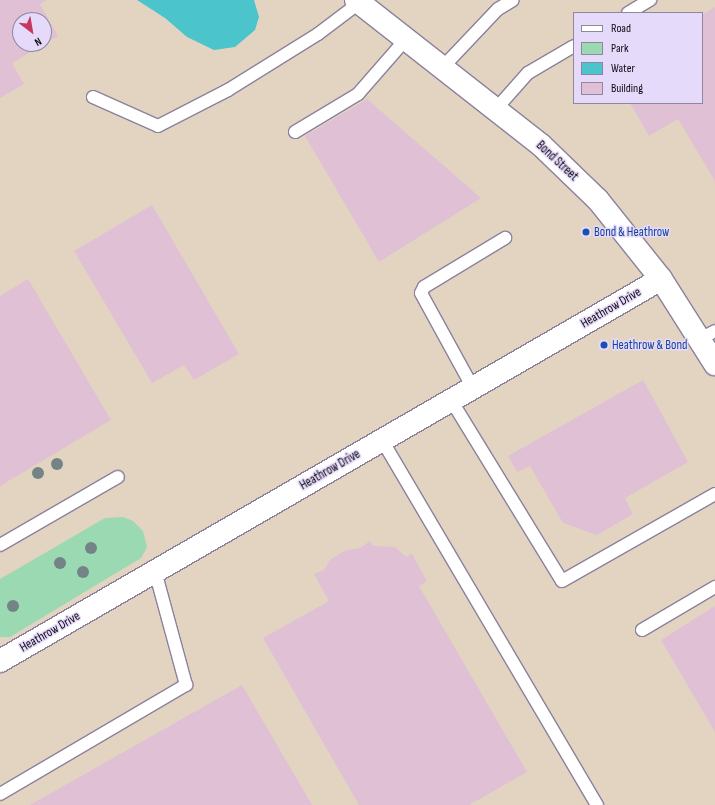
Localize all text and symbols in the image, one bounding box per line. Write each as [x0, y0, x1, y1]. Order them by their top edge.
north arrow [12, 12, 52, 52]
legend [573, 12, 703, 104]
text: Road [611, 21, 631, 36]
text: N [32, 35, 44, 49]
text: Park [611, 41, 629, 56]
text: Water [611, 61, 635, 76]
text: Building [611, 81, 643, 96]
street label: Bond Street [533, 138, 581, 184]
place label: Bond & Heathrow [594, 224, 669, 240]
marker: Bond & Heathrow [581, 227, 591, 237]
street label: Heathrow Drive [578, 284, 644, 332]
place label: Heathrow & Bond [612, 337, 687, 353]
marker: Heathrow & Bond [599, 340, 609, 350]
street label: Heathrow Drive [297, 446, 363, 494]
street label: Heathrow Drive [17, 608, 83, 656]

